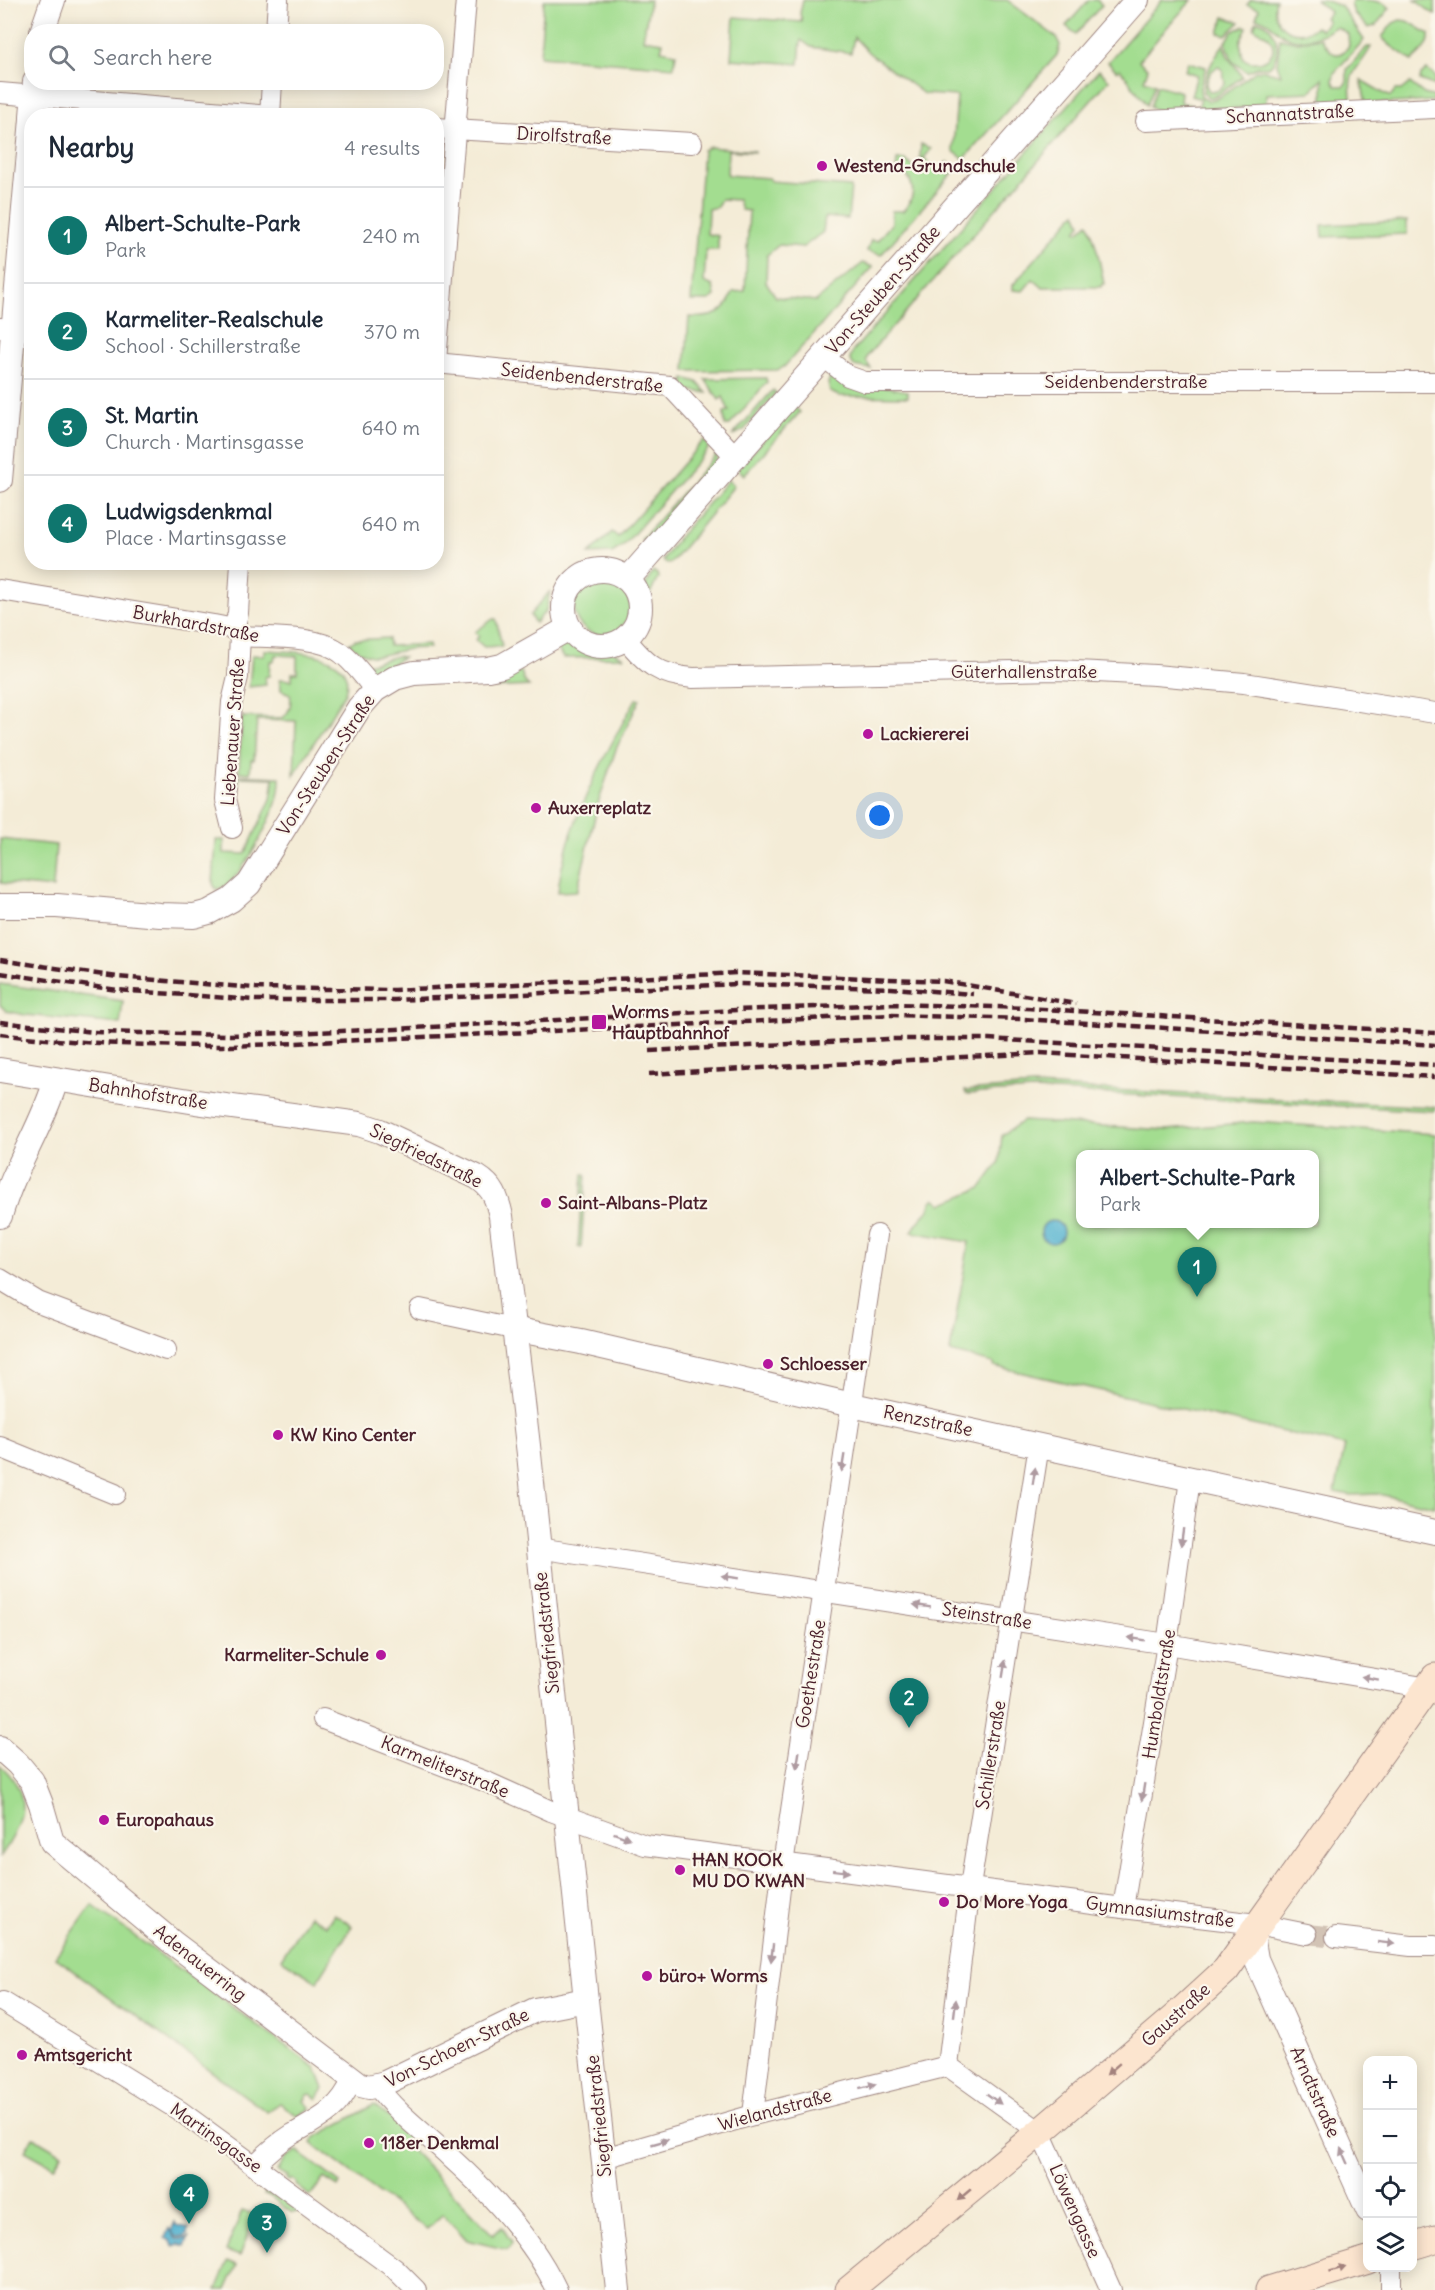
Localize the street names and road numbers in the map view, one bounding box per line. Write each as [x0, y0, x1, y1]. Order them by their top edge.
street label: Schannatstraße [1225, 99, 1355, 128]
street label: Dirolfstraße [516, 122, 612, 149]
street label: Von-Steuben-Straße [820, 220, 945, 359]
street label: Seidenbenderstraße [500, 358, 664, 397]
street label: Seidenbenderstraße [1044, 370, 1208, 393]
street label: Burkhardstraße [131, 600, 261, 647]
street label: Liebenauer Straße [216, 657, 249, 807]
street label: Güterhallenstraße [951, 660, 1097, 683]
street label: Von-Steuben-Straße [271, 690, 380, 840]
street label: Bahnhofstraße [87, 1073, 209, 1114]
street label: Siegfriedstraße [366, 1118, 486, 1193]
street label: Renzstraße [881, 1400, 975, 1441]
street label: Siegfriedstraße [529, 1571, 564, 1695]
street label: Steinstraße [940, 1597, 1034, 1634]
street label: Goethestraße [791, 1618, 830, 1730]
street label: Humboldtstraße [1137, 1627, 1180, 1760]
street label: Schillerstraße [971, 1699, 1010, 1811]
street label: Karmeliterstraße [378, 1730, 513, 1803]
street label: Gymnasiumstraße [1085, 1891, 1236, 1932]
street label: Adenauerring [149, 1919, 251, 2006]
street label: Gaustraße [1136, 1978, 1215, 2052]
street label: Von-Schoen-Straße [381, 2003, 533, 2092]
street label: Arndtstraße [1285, 2043, 1346, 2141]
street label: Siegfriedstraße [581, 2054, 616, 2178]
street label: Wielandstraße [716, 2083, 834, 2136]
street label: Martinsgasse [166, 2097, 267, 2178]
street label: Löwengasse [1045, 2160, 1106, 2261]

